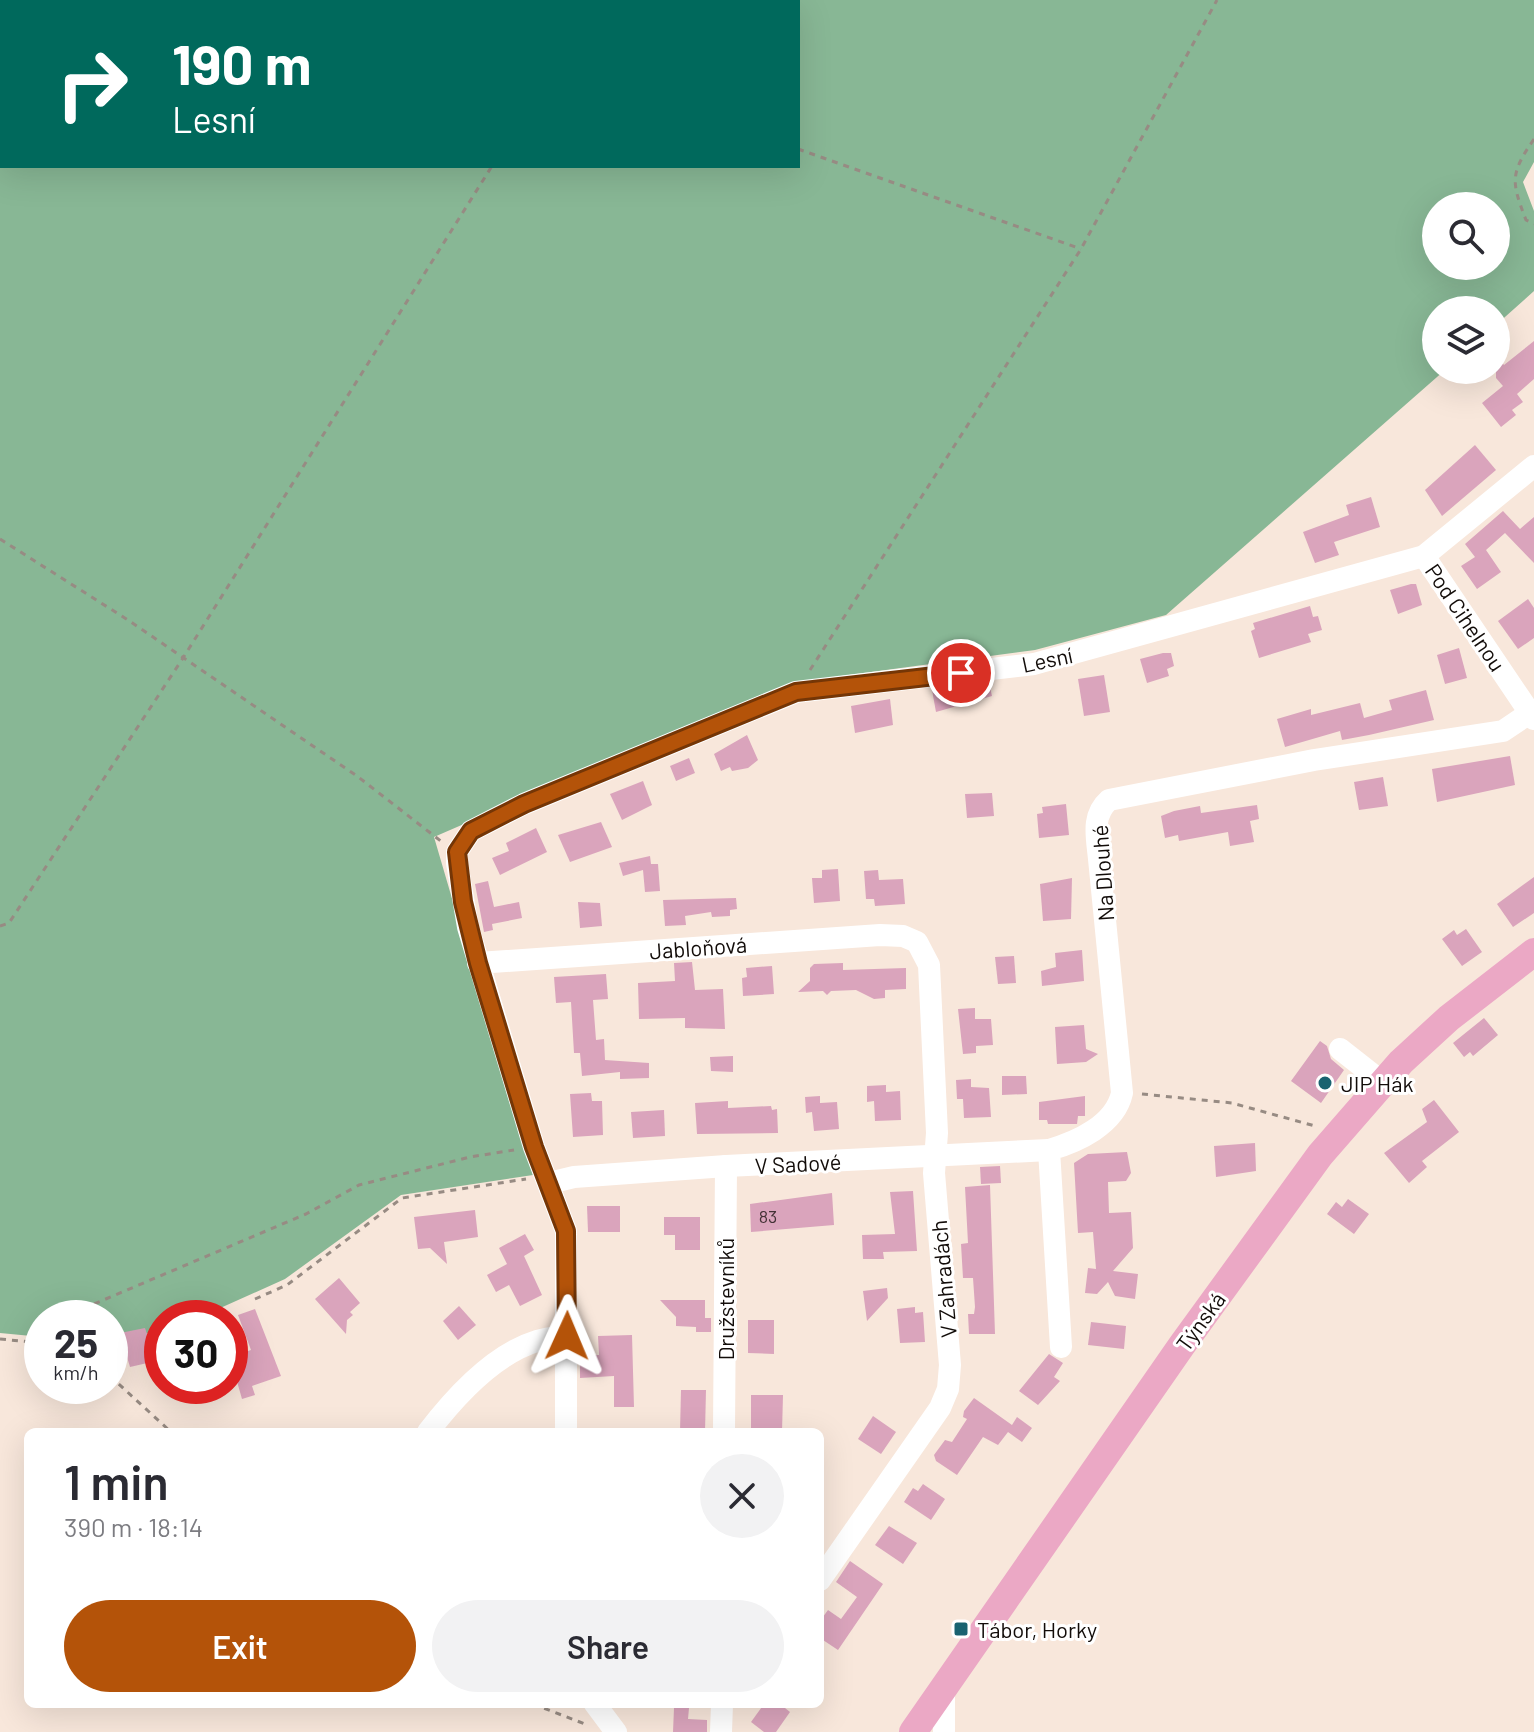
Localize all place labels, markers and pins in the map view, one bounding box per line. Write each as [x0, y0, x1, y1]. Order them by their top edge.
pin [927, 639, 995, 707]
place label: JIP Hák [1341, 1070, 1413, 1096]
marker: JIP Hák [1316, 1074, 1334, 1092]
place label: Tábor, Horky [977, 1616, 1097, 1642]
marker: Tábor, Horky [952, 1620, 970, 1638]

